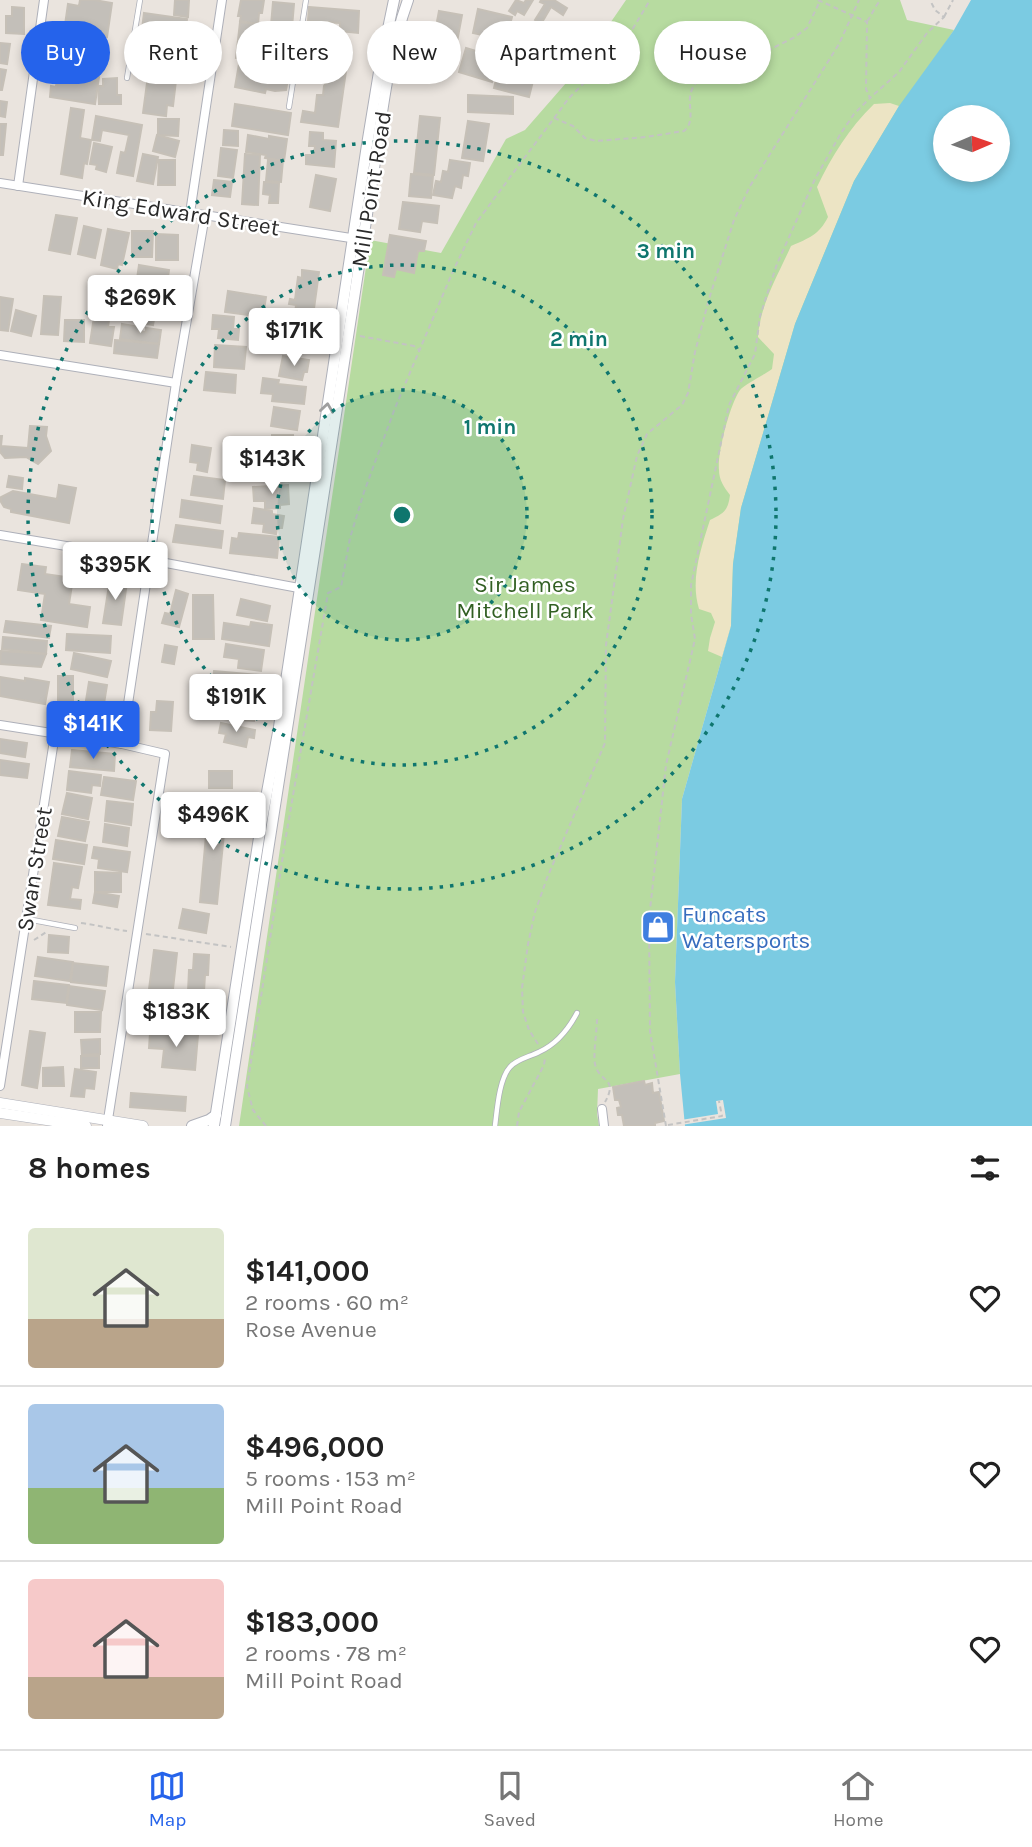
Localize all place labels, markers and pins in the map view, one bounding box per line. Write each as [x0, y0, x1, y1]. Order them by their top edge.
pin: $269K [91, 276, 189, 335]
pin: $171K [245, 308, 343, 368]
pin: $143K [223, 436, 321, 496]
centre of rings [390, 503, 414, 527]
pin: $395K [66, 542, 164, 602]
pin: $191K [187, 674, 285, 734]
pin: $141K [44, 702, 142, 761]
pin: $496K [164, 792, 262, 852]
place label: Funcats Watersports [682, 901, 810, 954]
shop icon: Funcats Watersports [639, 908, 677, 946]
pin: $183K [127, 990, 225, 1049]

